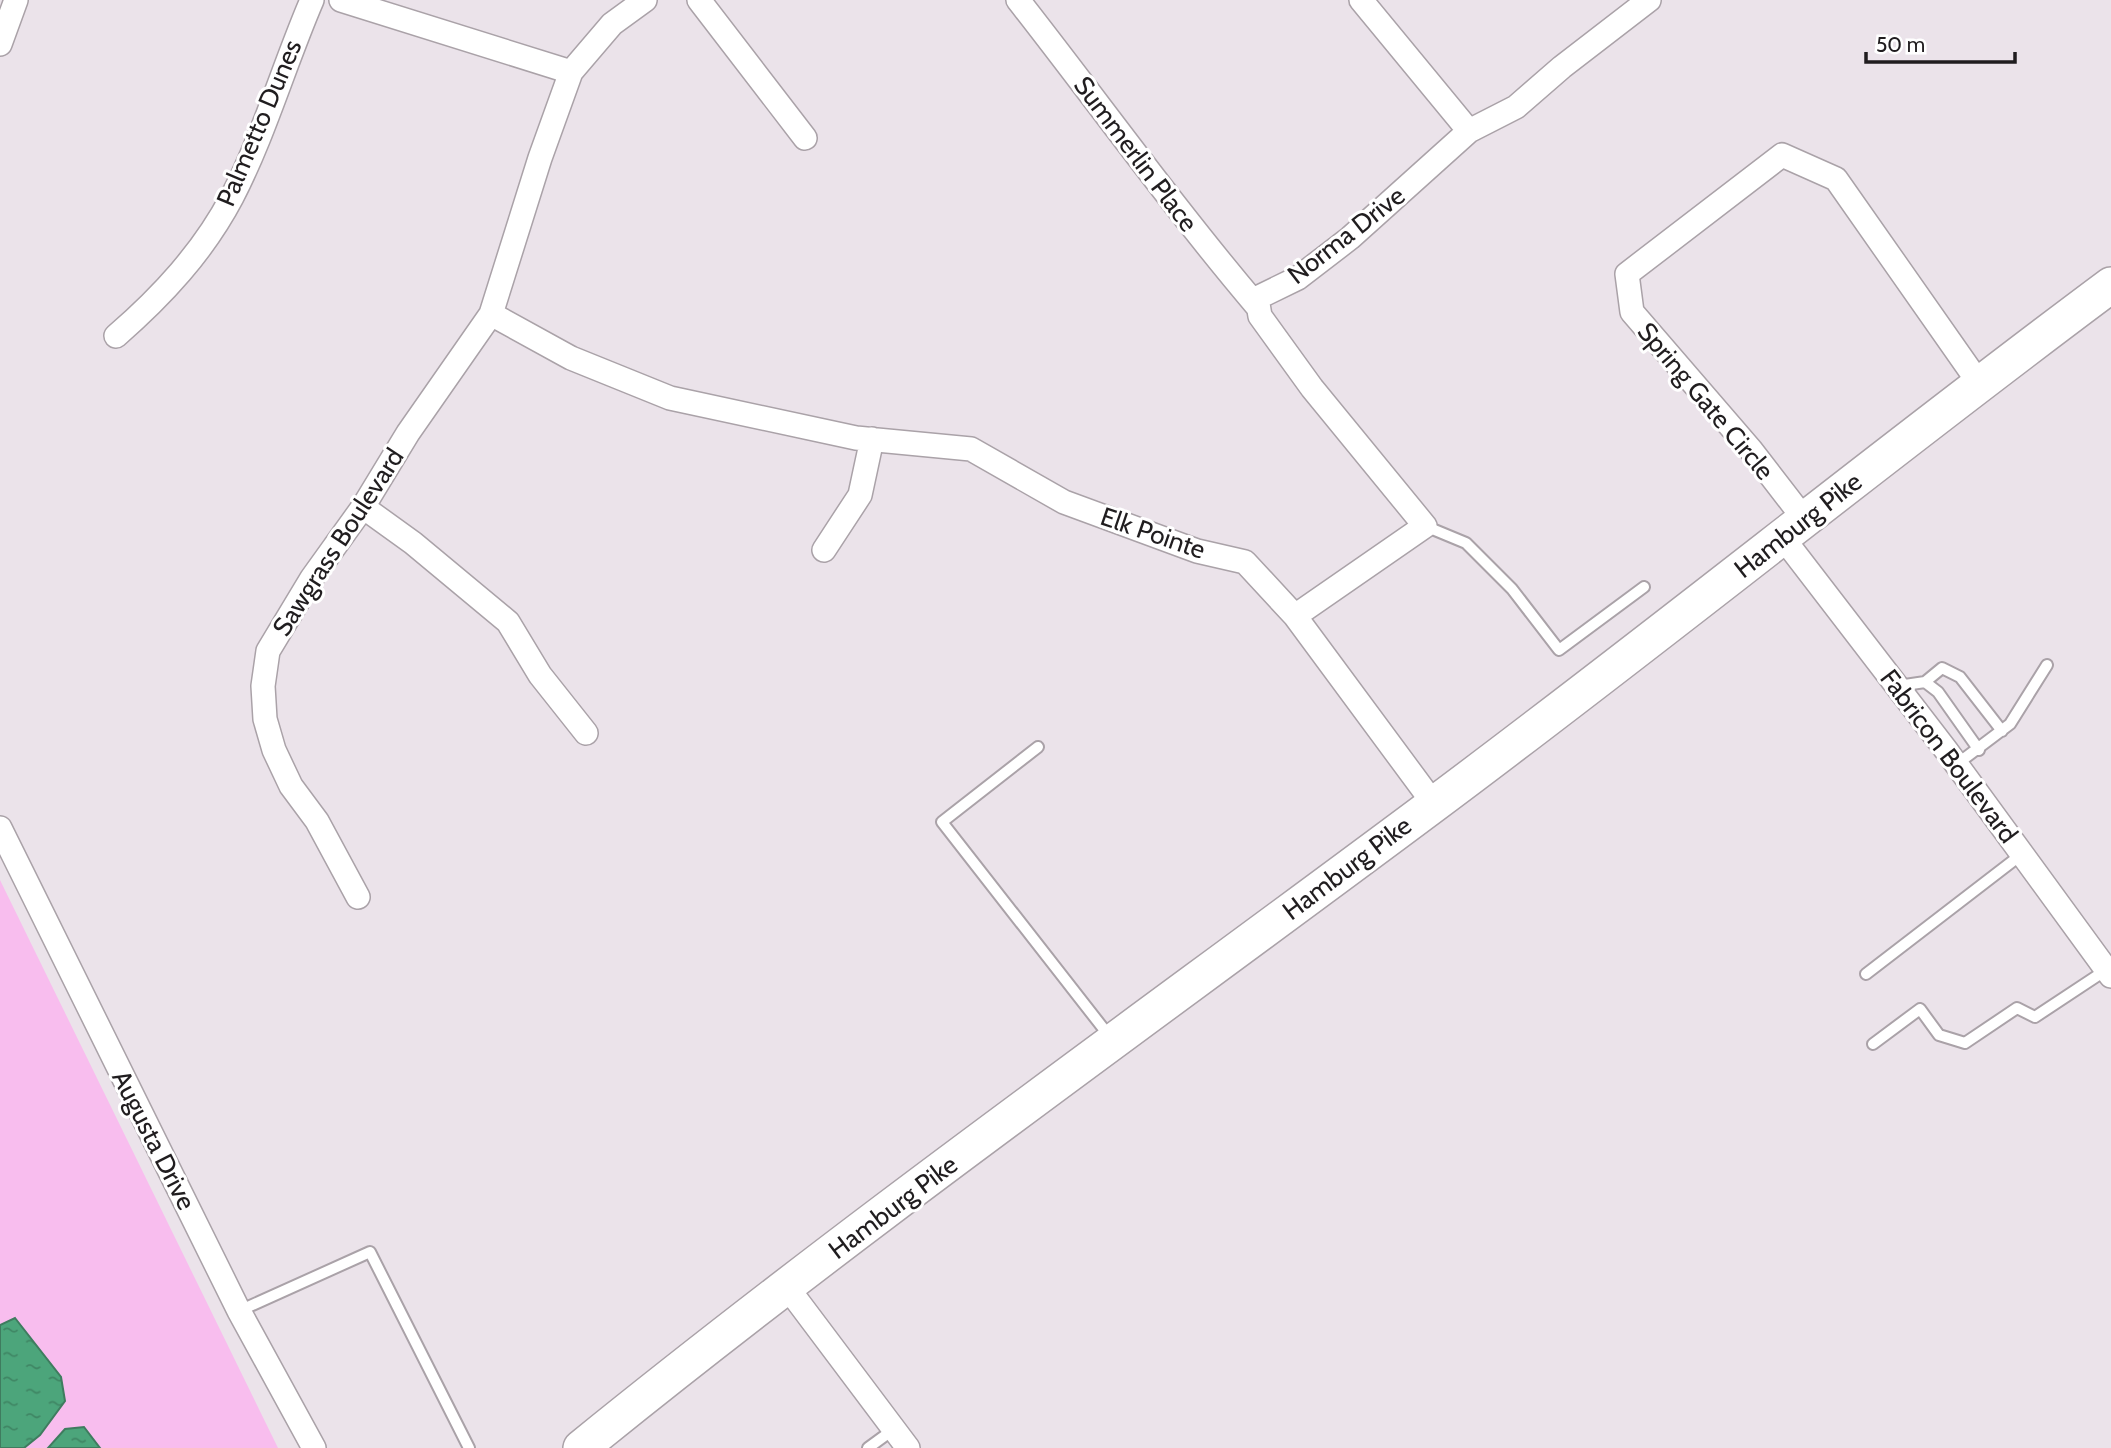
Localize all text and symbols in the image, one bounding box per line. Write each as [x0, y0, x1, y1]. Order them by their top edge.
scale bar [1866, 21, 2015, 65]
text: 50 m [1876, 32, 1925, 57]
street label: Palmetto Dunes [210, 35, 309, 211]
street label: Summerlin Place [1067, 70, 1205, 238]
street label: Norma Drive [1281, 179, 1411, 291]
street label: Spring Gate Circle [1631, 316, 1781, 486]
street label: Sawgrass Boulevard [265, 442, 411, 642]
street label: Hamburg Pike [1728, 465, 1868, 585]
street label: Elk Pointe [1096, 500, 1210, 566]
street label: Fabricon Boulevard [1873, 663, 2025, 849]
street label: Hamburg Pike [1276, 809, 1418, 927]
street label: Augusta Drive [105, 1065, 203, 1215]
street label: Hamburg Pike [822, 1148, 964, 1266]

